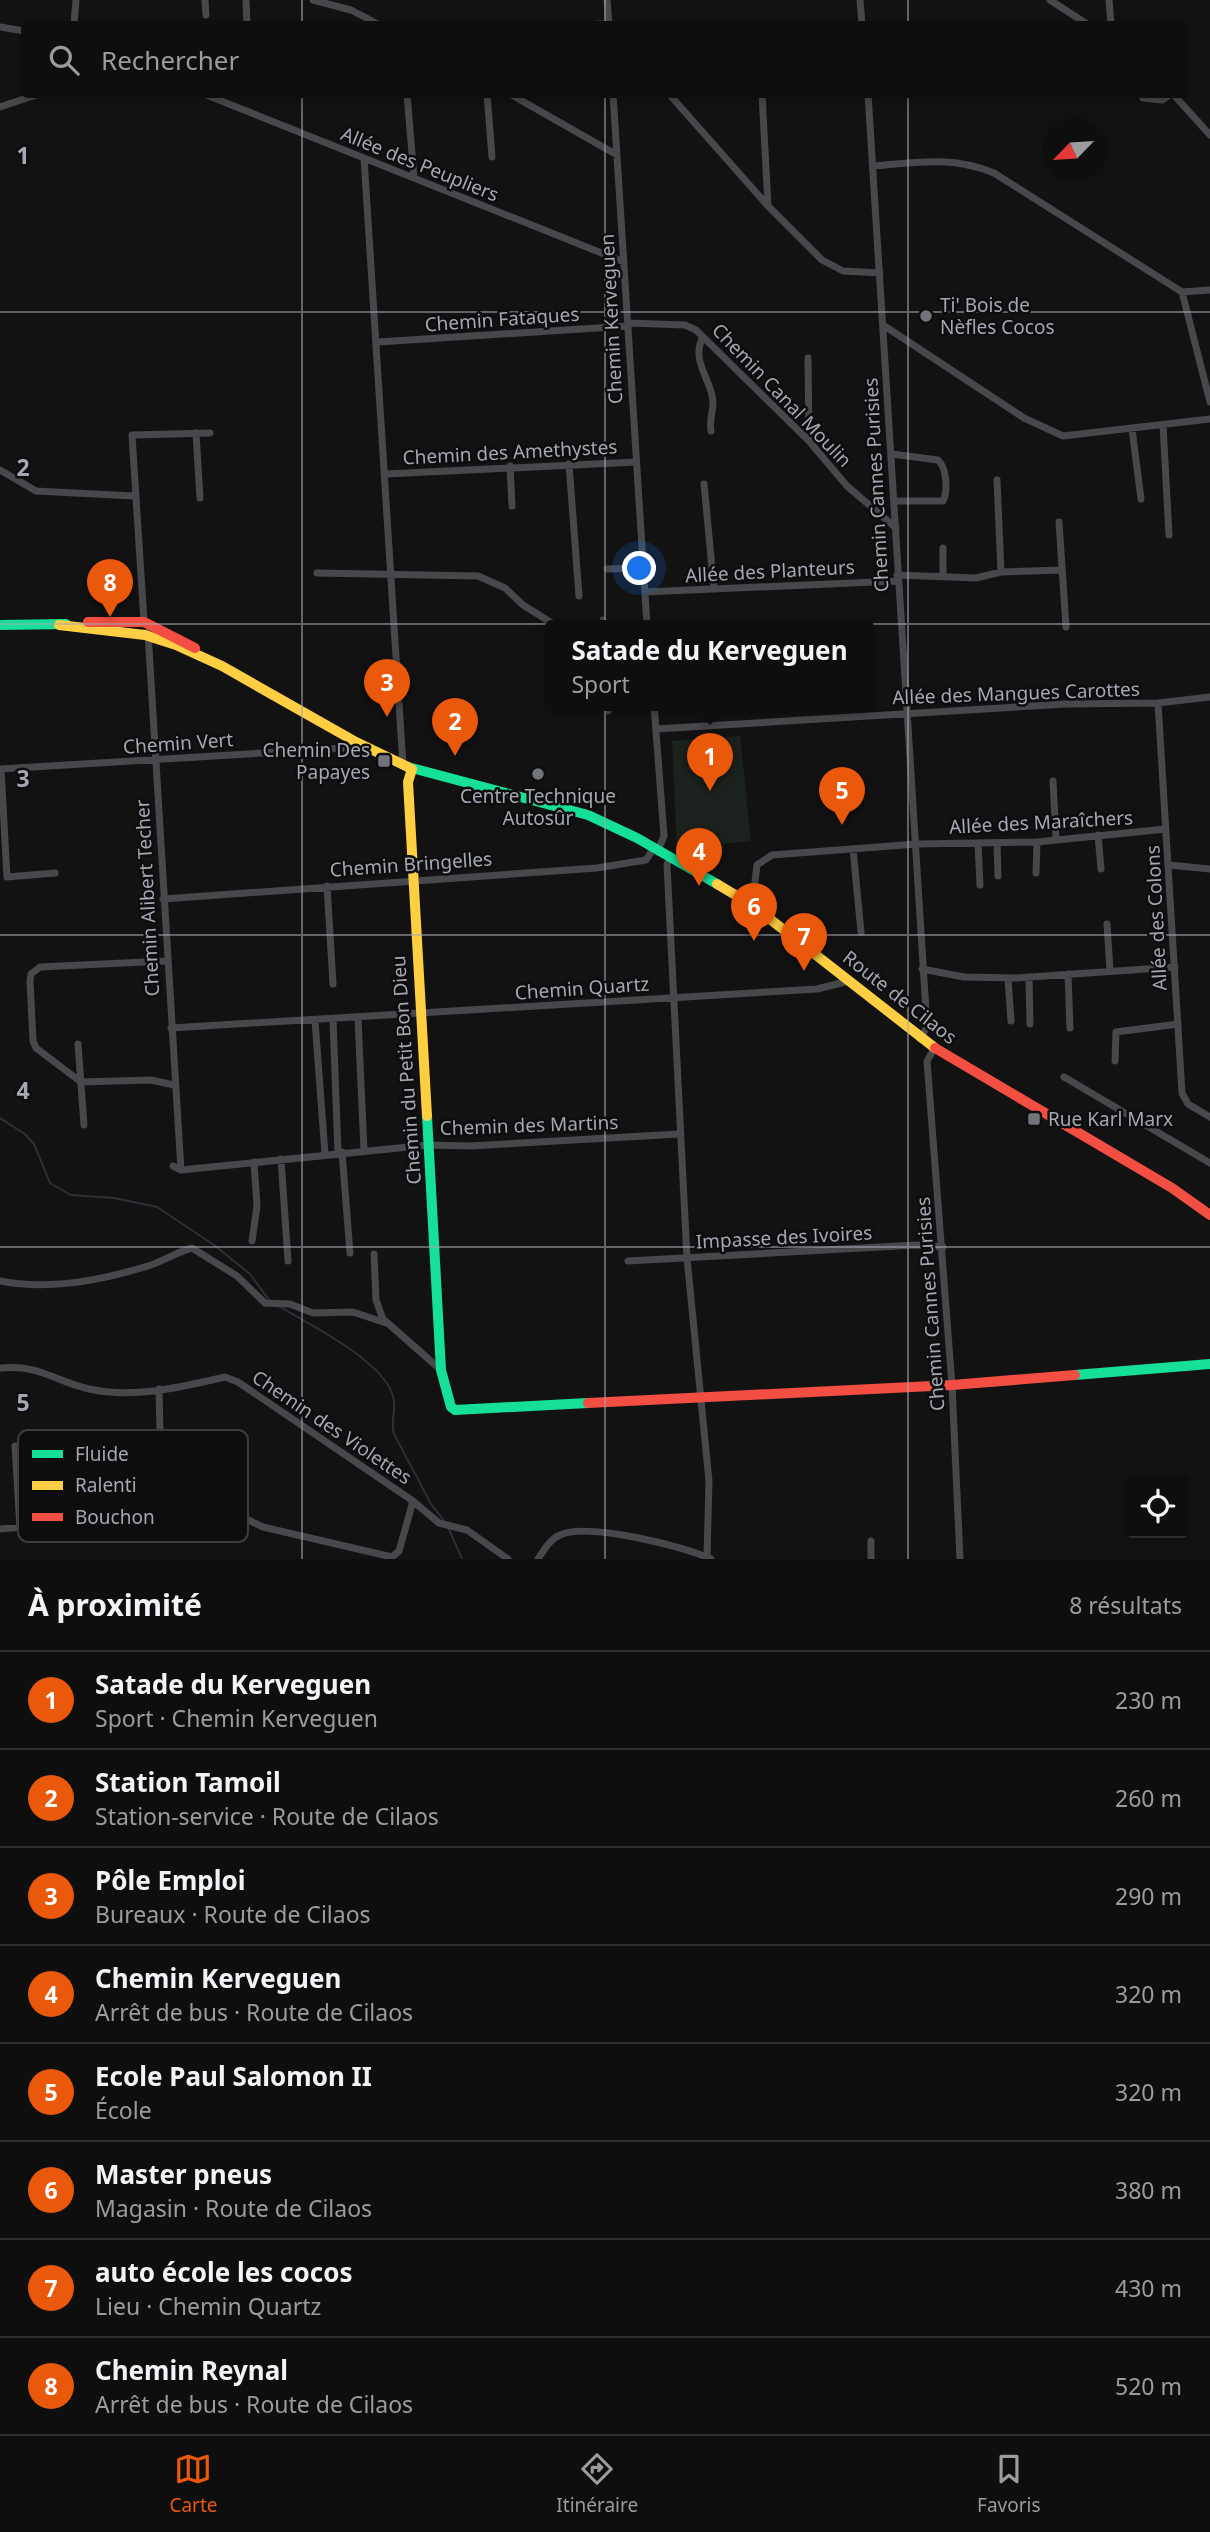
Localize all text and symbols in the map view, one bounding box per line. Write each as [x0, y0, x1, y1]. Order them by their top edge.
search box [21, 21, 1189, 98]
icon: search [45, 41, 83, 79]
text: Rechercher [101, 42, 239, 78]
north arrow [1042, 119, 1105, 182]
street label: Allée des Peupliers [337, 121, 503, 207]
text: 1 [16, 139, 30, 171]
street label: Chemin Kerveguen [594, 233, 628, 405]
place label: Ti' Bois de Nèfles Cocos [940, 292, 1055, 340]
street label: Chemin Fataques [424, 301, 580, 337]
marker: Ti' Bois de Nèfles Cocos [918, 308, 934, 324]
street label: Chemin Canal Moulin [706, 317, 858, 473]
street label: Chemin Cannes Purisies [857, 377, 895, 593]
street label: Chemin des Amethystes [402, 433, 618, 471]
text: 2 [16, 451, 30, 483]
your location [622, 551, 656, 585]
street label: Allée des Planteurs [685, 554, 855, 588]
pin: 8 [87, 559, 133, 617]
popup [545, 620, 874, 711]
text: Satade du Kerveguen [571, 632, 848, 668]
pin: 3 [364, 659, 410, 717]
text: Sport [571, 668, 630, 700]
street label: Allée des Mangues Carottes [892, 676, 1140, 710]
pin: 2 [432, 698, 478, 756]
street label: Chemin Vert [122, 726, 234, 760]
pin: 1 [687, 733, 733, 791]
place label: Chemin Des Papayes [262, 737, 370, 785]
marker: Chemin Des Papayes [376, 753, 392, 769]
text: 3 [16, 762, 30, 794]
marker: Centre Technique Autosûr [530, 766, 546, 782]
pin: 5 [819, 767, 865, 825]
place label: Centre Technique Autosûr [460, 783, 616, 831]
street label: Chemin Alibert Techer [129, 799, 165, 997]
street label: Allée des Maraîchers [948, 804, 1134, 840]
pin: 4 [676, 828, 722, 886]
street label: Chemin Bringelles [329, 845, 493, 883]
street label: Allée des Colons [1139, 845, 1173, 991]
pin: 6 [731, 883, 777, 941]
pin: 7 [781, 913, 827, 971]
street label: Route de Cilaos [838, 944, 962, 1050]
street label: Chemin du Petit Bon Dieu [385, 955, 427, 1185]
street label: Chemin Quartz [514, 970, 650, 1006]
text: 4 [16, 1074, 30, 1106]
place label: Rue Karl Marx [1048, 1106, 1173, 1132]
street label: Chemin des Martins [439, 1109, 619, 1141]
marker: Rue Karl Marx [1026, 1111, 1042, 1127]
street label: Chemin Cannes Purisies [910, 1196, 950, 1412]
street label: Impasse des Ivoires [695, 1219, 873, 1255]
street label: Chemin des Violettes [247, 1364, 417, 1490]
text: 5 [16, 1386, 30, 1418]
legend [18, 1430, 248, 1542]
text: Fluide [75, 1441, 129, 1467]
text: Ralenti [75, 1472, 137, 1498]
map controls [1126, 1475, 1189, 1538]
button: locate [1126, 1475, 1189, 1538]
text: Bouchon [75, 1504, 155, 1530]
text: À proximité [28, 1584, 202, 1625]
text: 8 résultats [1069, 1589, 1182, 1621]
text: Satade du Kerveguen [95, 1666, 371, 1702]
text: 1 [44, 1684, 58, 1716]
text: 230 m [1115, 1684, 1182, 1716]
text: Sport · Chemin Kerveguen [95, 1702, 378, 1734]
text: Station Tamoil [95, 1764, 281, 1800]
text: 2 [44, 1782, 58, 1814]
text: 260 m [1115, 1782, 1182, 1814]
text: Station-service · Route de Cilaos [95, 1800, 439, 1832]
text: Pôle Emploi [95, 1862, 246, 1898]
text: 3 [44, 1880, 58, 1912]
text: 290 m [1115, 1880, 1182, 1912]
text: Bureaux · Route de Cilaos [95, 1898, 371, 1930]
text: Chemin Kerveguen [95, 1960, 341, 1996]
text: 4 [44, 1978, 58, 2010]
text: 320 m [1115, 1978, 1182, 2010]
text: Arrêt de bus · Route de Cilaos [95, 1996, 413, 2028]
text: Ecole Paul Salomon II [95, 2058, 372, 2094]
text: 5 [44, 2076, 58, 2108]
text: 320 m [1115, 2076, 1182, 2108]
text: École [95, 2094, 152, 2126]
text: Master pneus [95, 2156, 272, 2192]
text: 6 [44, 2174, 58, 2206]
text: 380 m [1115, 2174, 1182, 2206]
text: Magasin · Route de Cilaos [95, 2192, 372, 2224]
text: auto école les cocos [95, 2254, 352, 2290]
text: 7 [44, 2272, 58, 2304]
text: 430 m [1115, 2272, 1182, 2304]
text: Lieu · Chemin Quartz [95, 2290, 321, 2322]
text: Chemin Reynal [95, 2352, 288, 2388]
text: 8 [44, 2370, 58, 2402]
text: 520 m [1115, 2370, 1182, 2402]
text: Arrêt de bus · Route de Cilaos [95, 2388, 413, 2420]
tab: Carte [169, 2450, 218, 2518]
tab: Itinéraire [556, 2450, 638, 2518]
tab: Favoris [977, 2450, 1041, 2518]

